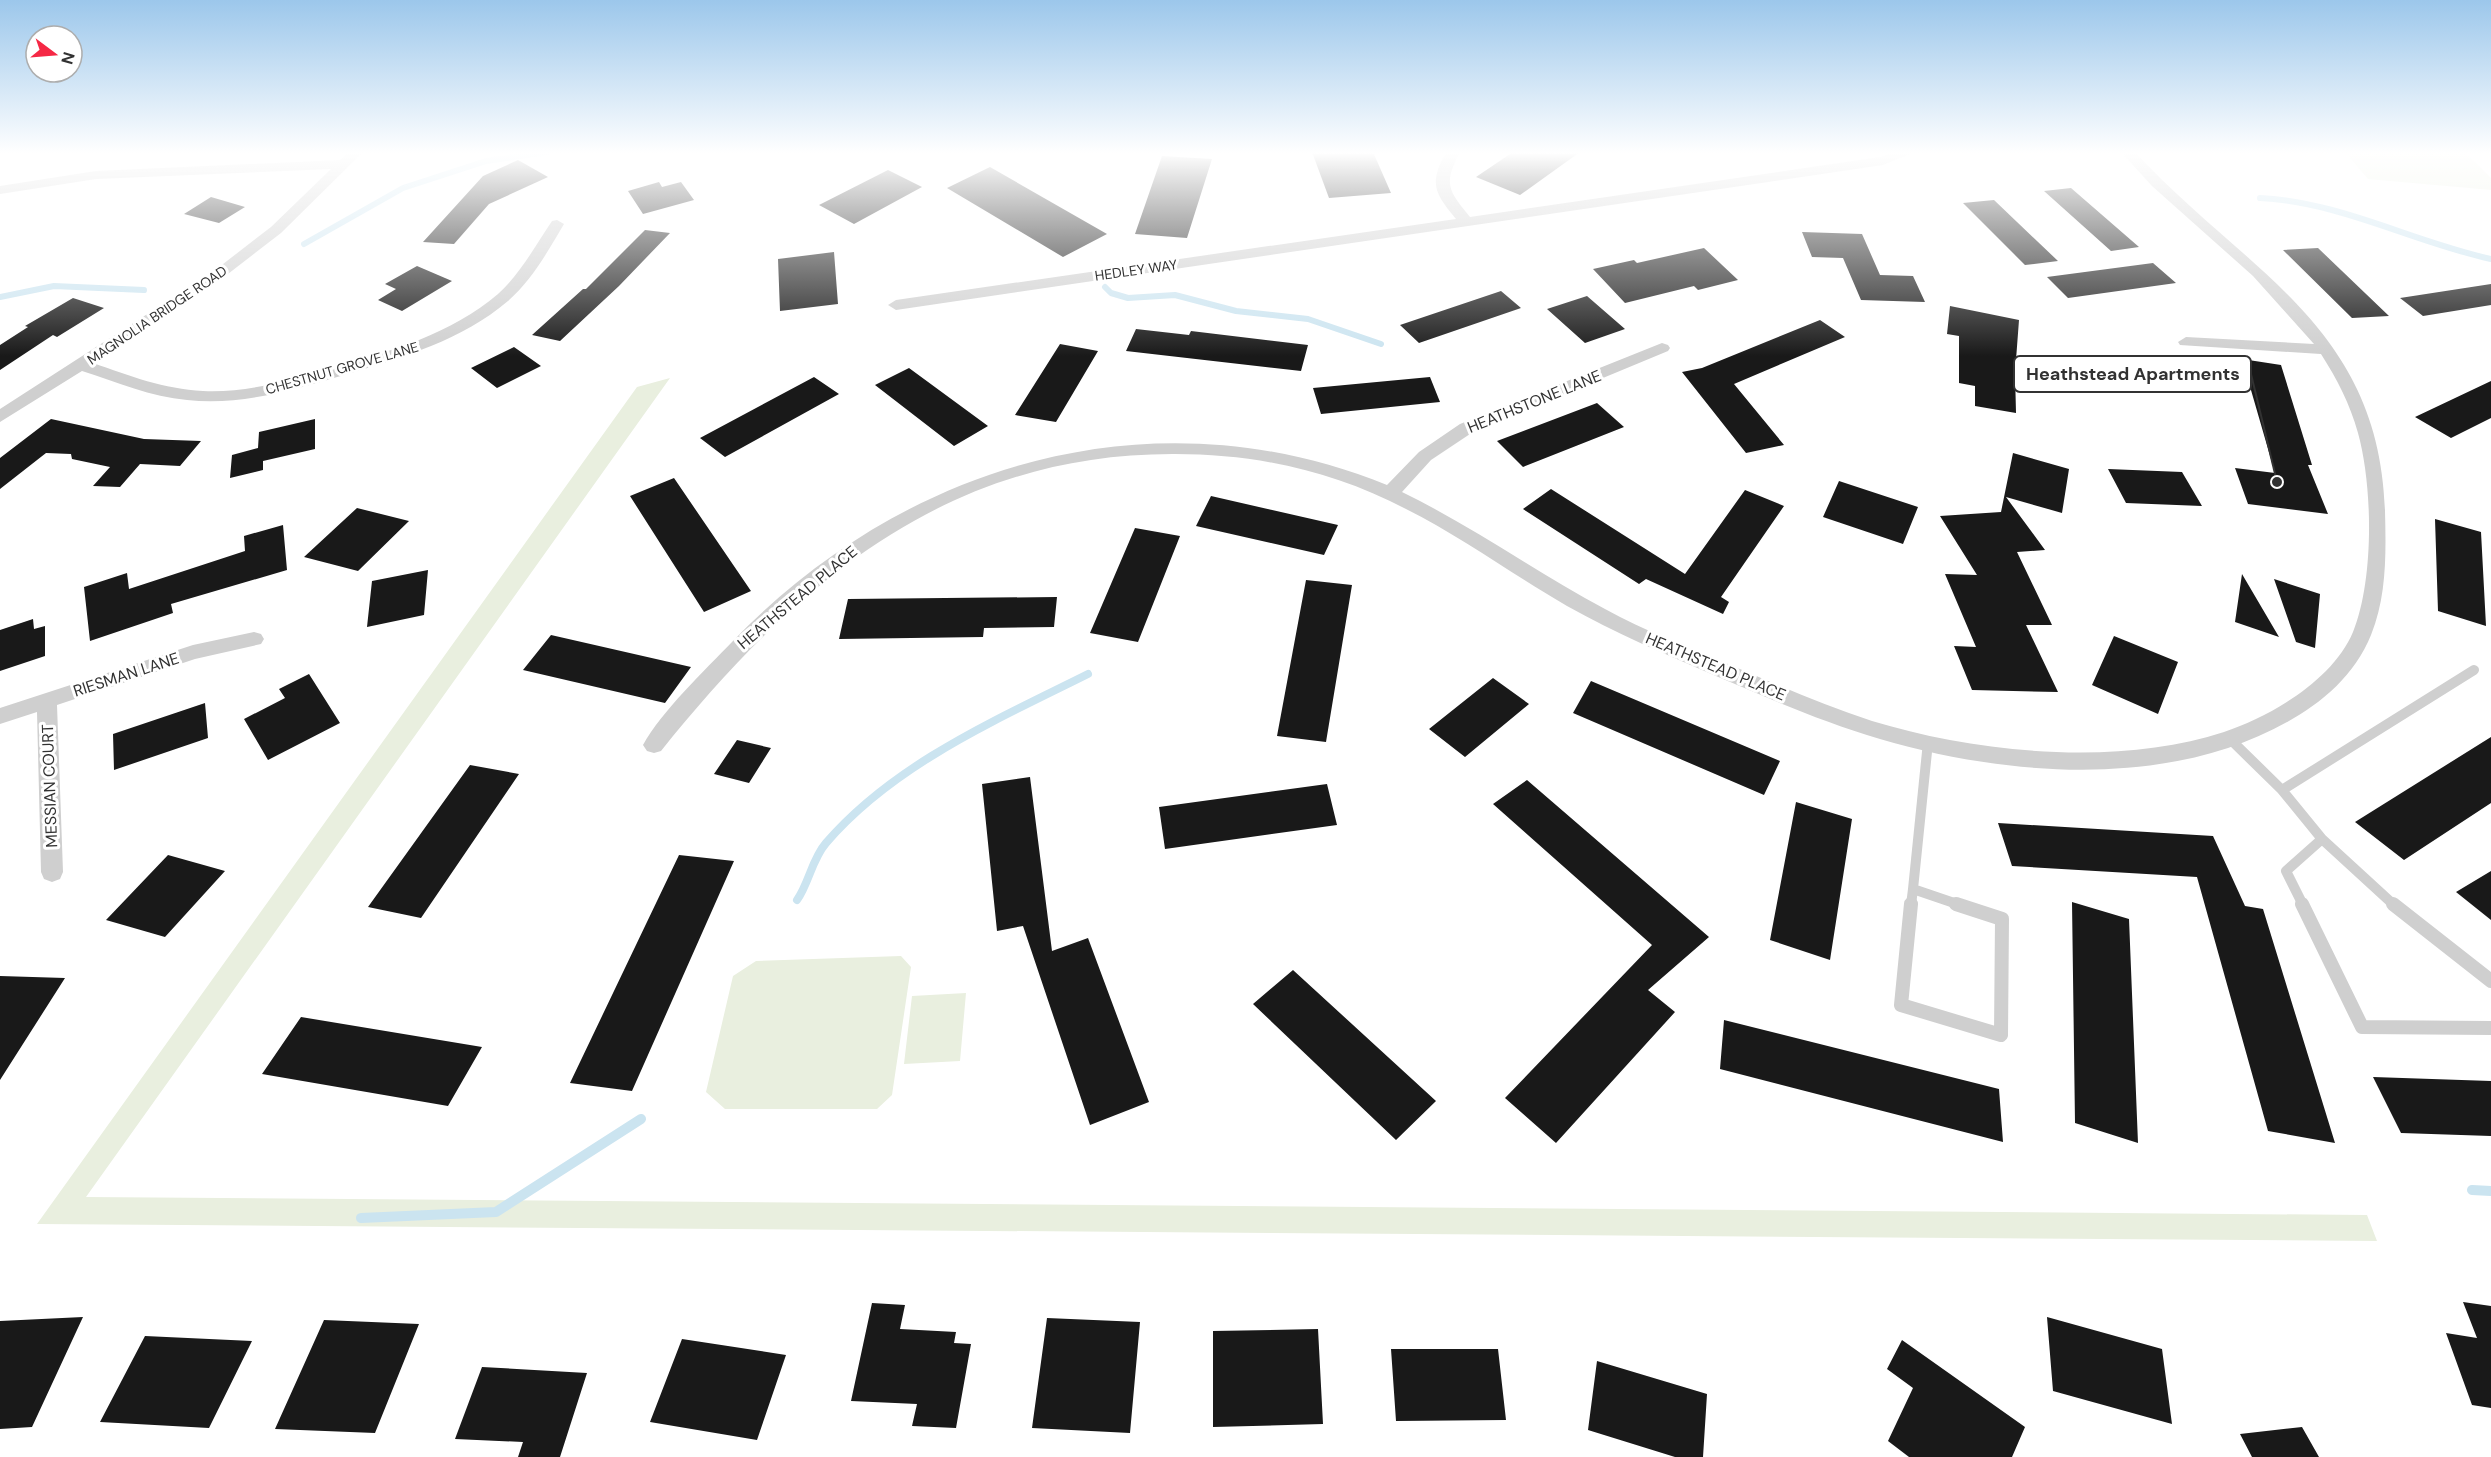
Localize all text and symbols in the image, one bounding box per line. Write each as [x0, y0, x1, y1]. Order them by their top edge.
north arrow [24, 24, 84, 84]
text: N [56, 49, 80, 67]
street label: HEDLEY WAY [1094, 255, 1178, 285]
street label: MAGNOLIA BRIDGE ROAD [84, 262, 230, 368]
street label: CHESTNUT GROVE LANE [263, 338, 421, 398]
callout: Heathstead Apartments [2014, 356, 2251, 392]
text: Heathstead Apartments [2026, 362, 2240, 386]
street label: HEATHSTONE LANE [1464, 365, 1604, 438]
street label: HEATHSTEAD PLACE [733, 541, 862, 654]
street label: HEATHSTEAD PLACE [1643, 627, 1789, 705]
street label: RIESMAN LANE [71, 647, 182, 701]
street label: MESSIAN COURT [37, 724, 62, 848]

